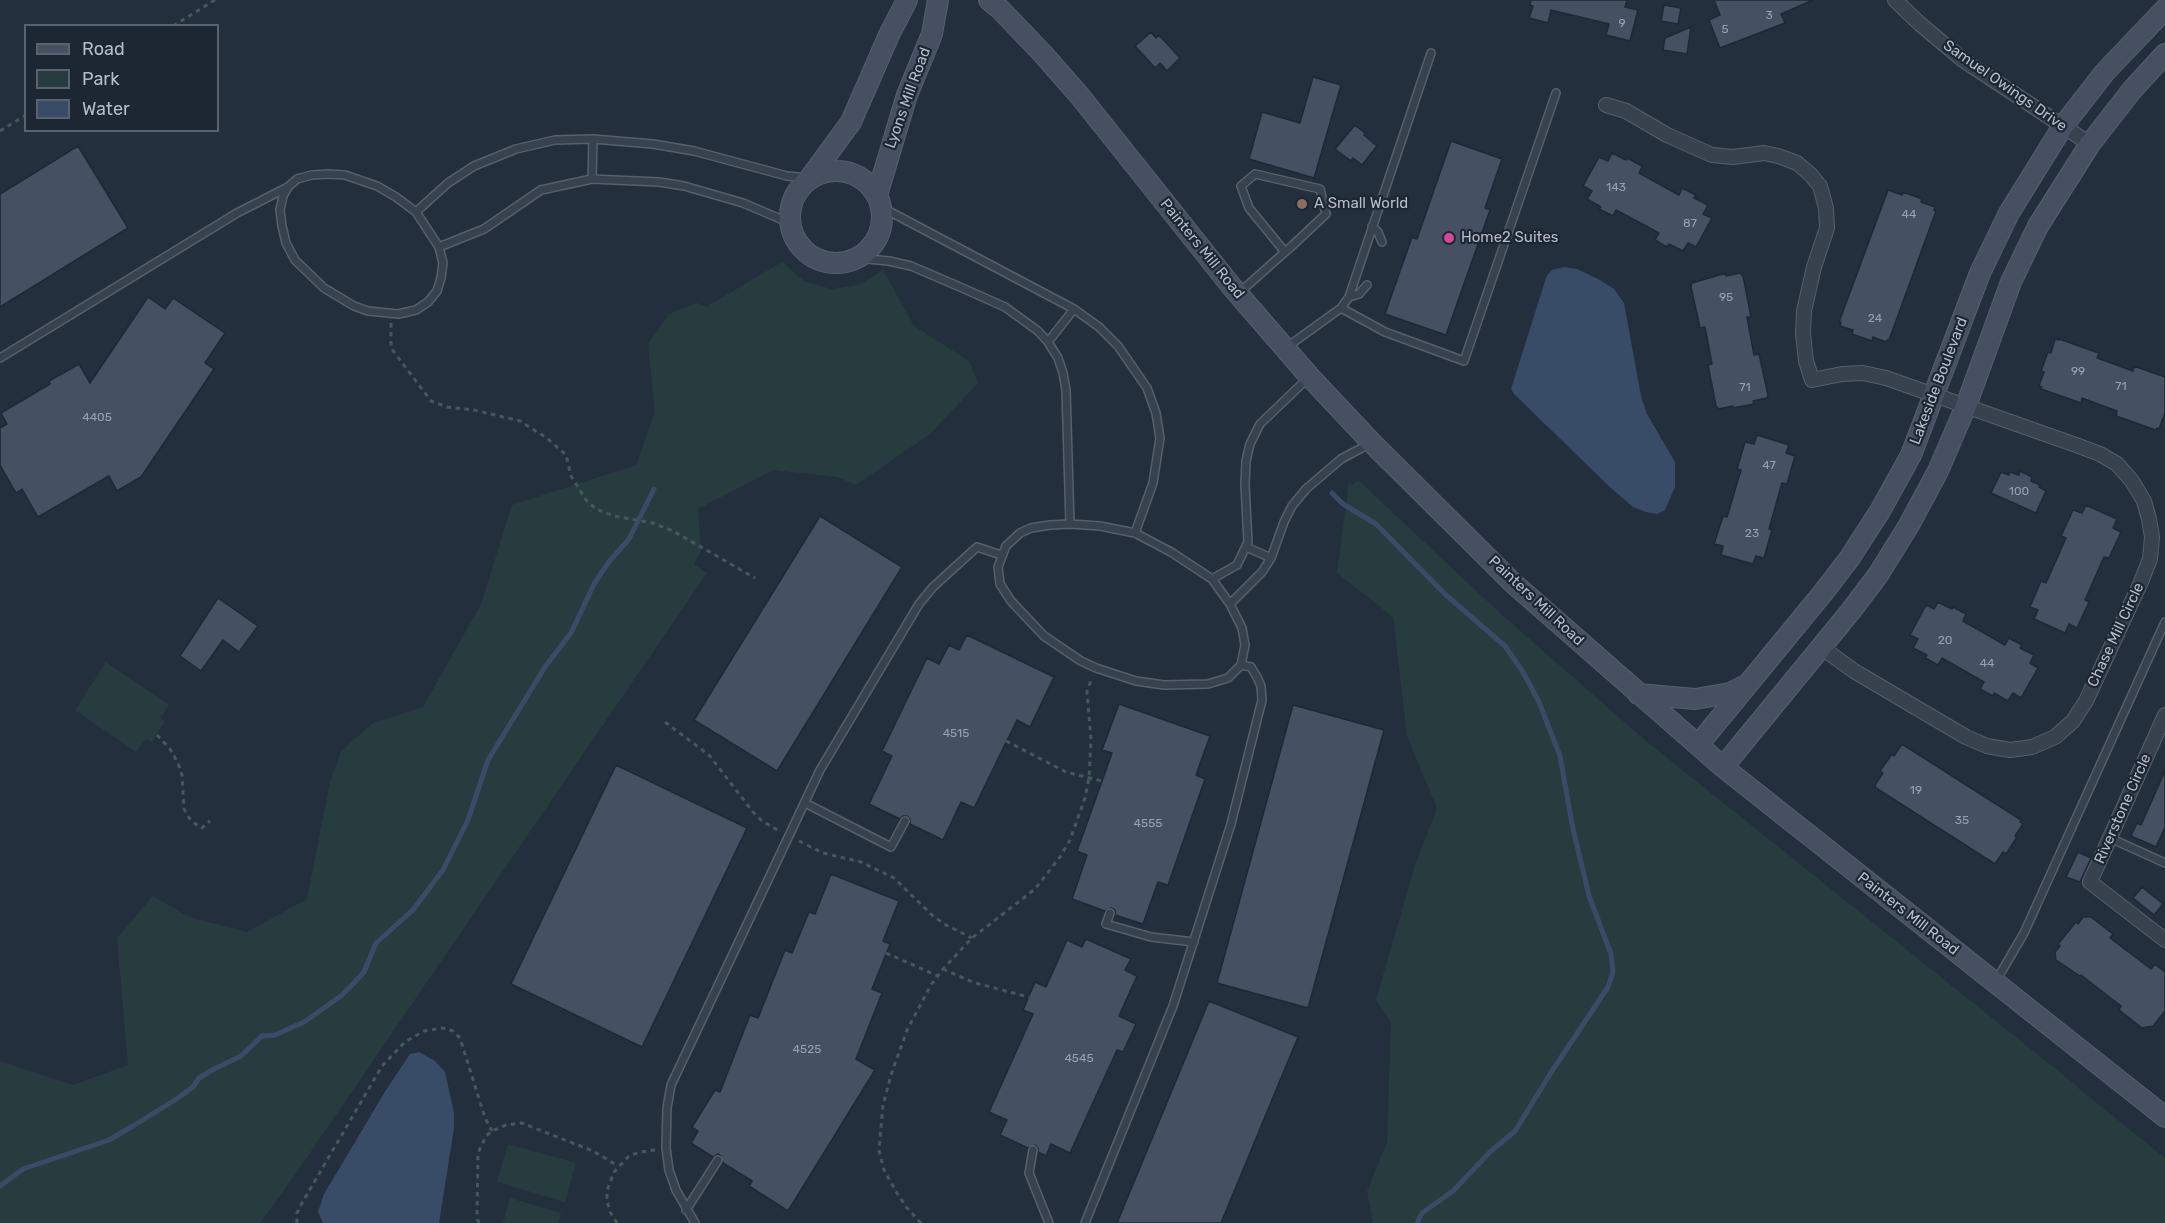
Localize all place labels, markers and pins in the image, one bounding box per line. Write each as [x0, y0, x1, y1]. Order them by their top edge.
place label: A Small World [1314, 195, 1408, 213]
marker: A Small World [1295, 197, 1309, 211]
place label: Home2 Suites [1461, 229, 1558, 247]
marker: Home2 Suites [1442, 231, 1456, 245]

